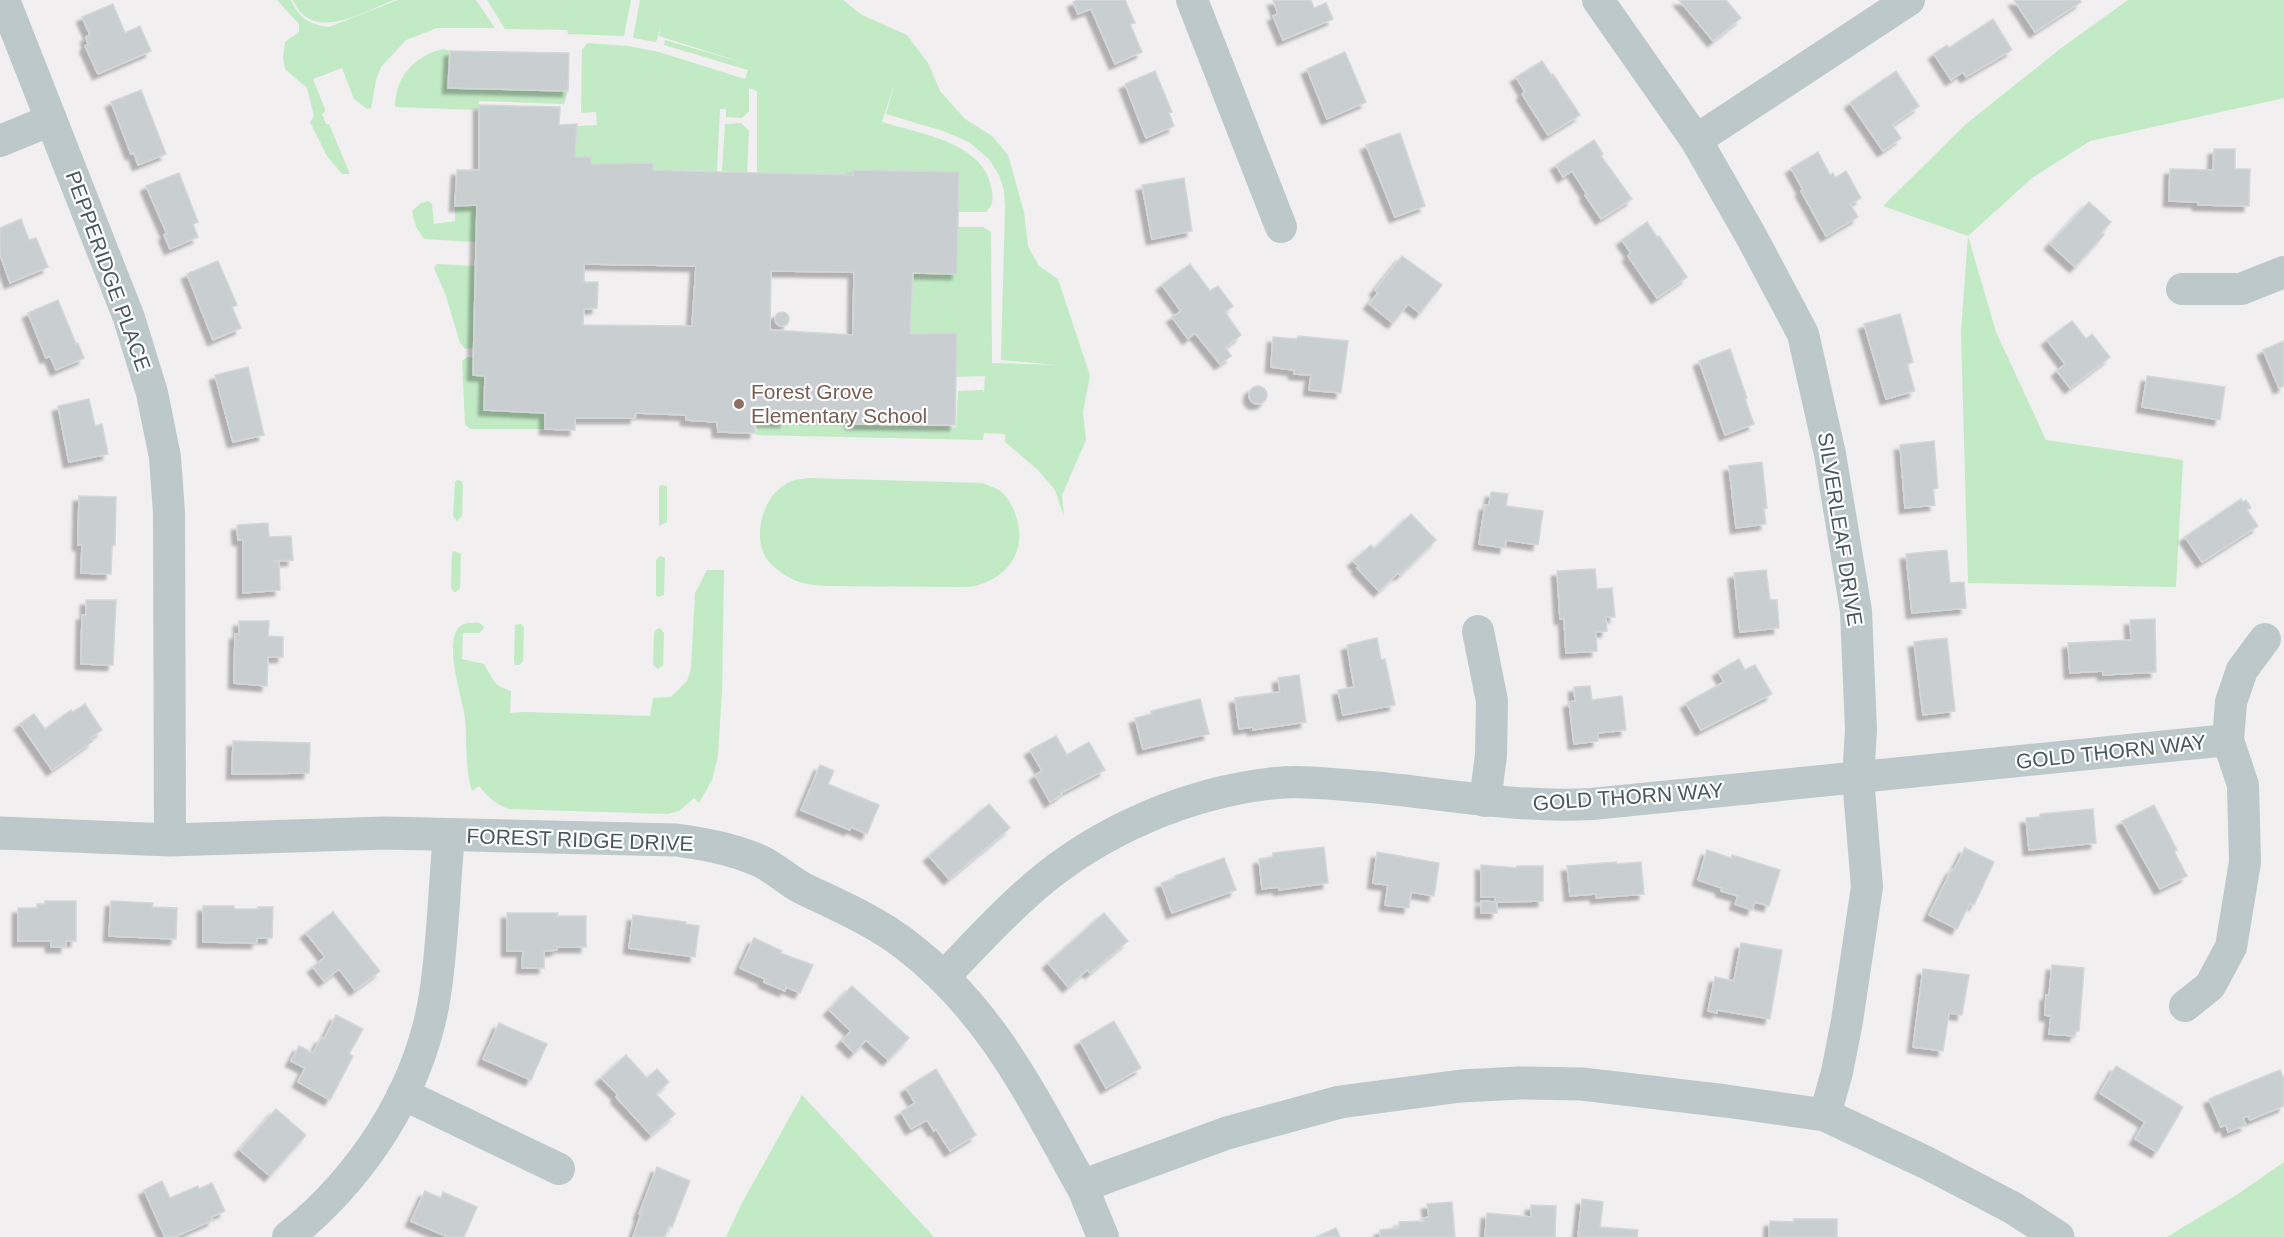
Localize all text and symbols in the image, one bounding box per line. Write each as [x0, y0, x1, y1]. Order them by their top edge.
street label: PEPPERIDGE PLACE [62, 168, 155, 374]
place label: Forest Grove Elementary School [751, 380, 927, 427]
marker: Forest Grove Elementary School [732, 397, 746, 411]
street label: SILVERLEAF DRIVE [1814, 430, 1867, 627]
street label: GOLD THORN WAY [2015, 730, 2207, 773]
street label: GOLD THORN WAY [1532, 778, 1724, 815]
street label: FOREST RIDGE DRIVE [466, 824, 694, 855]

